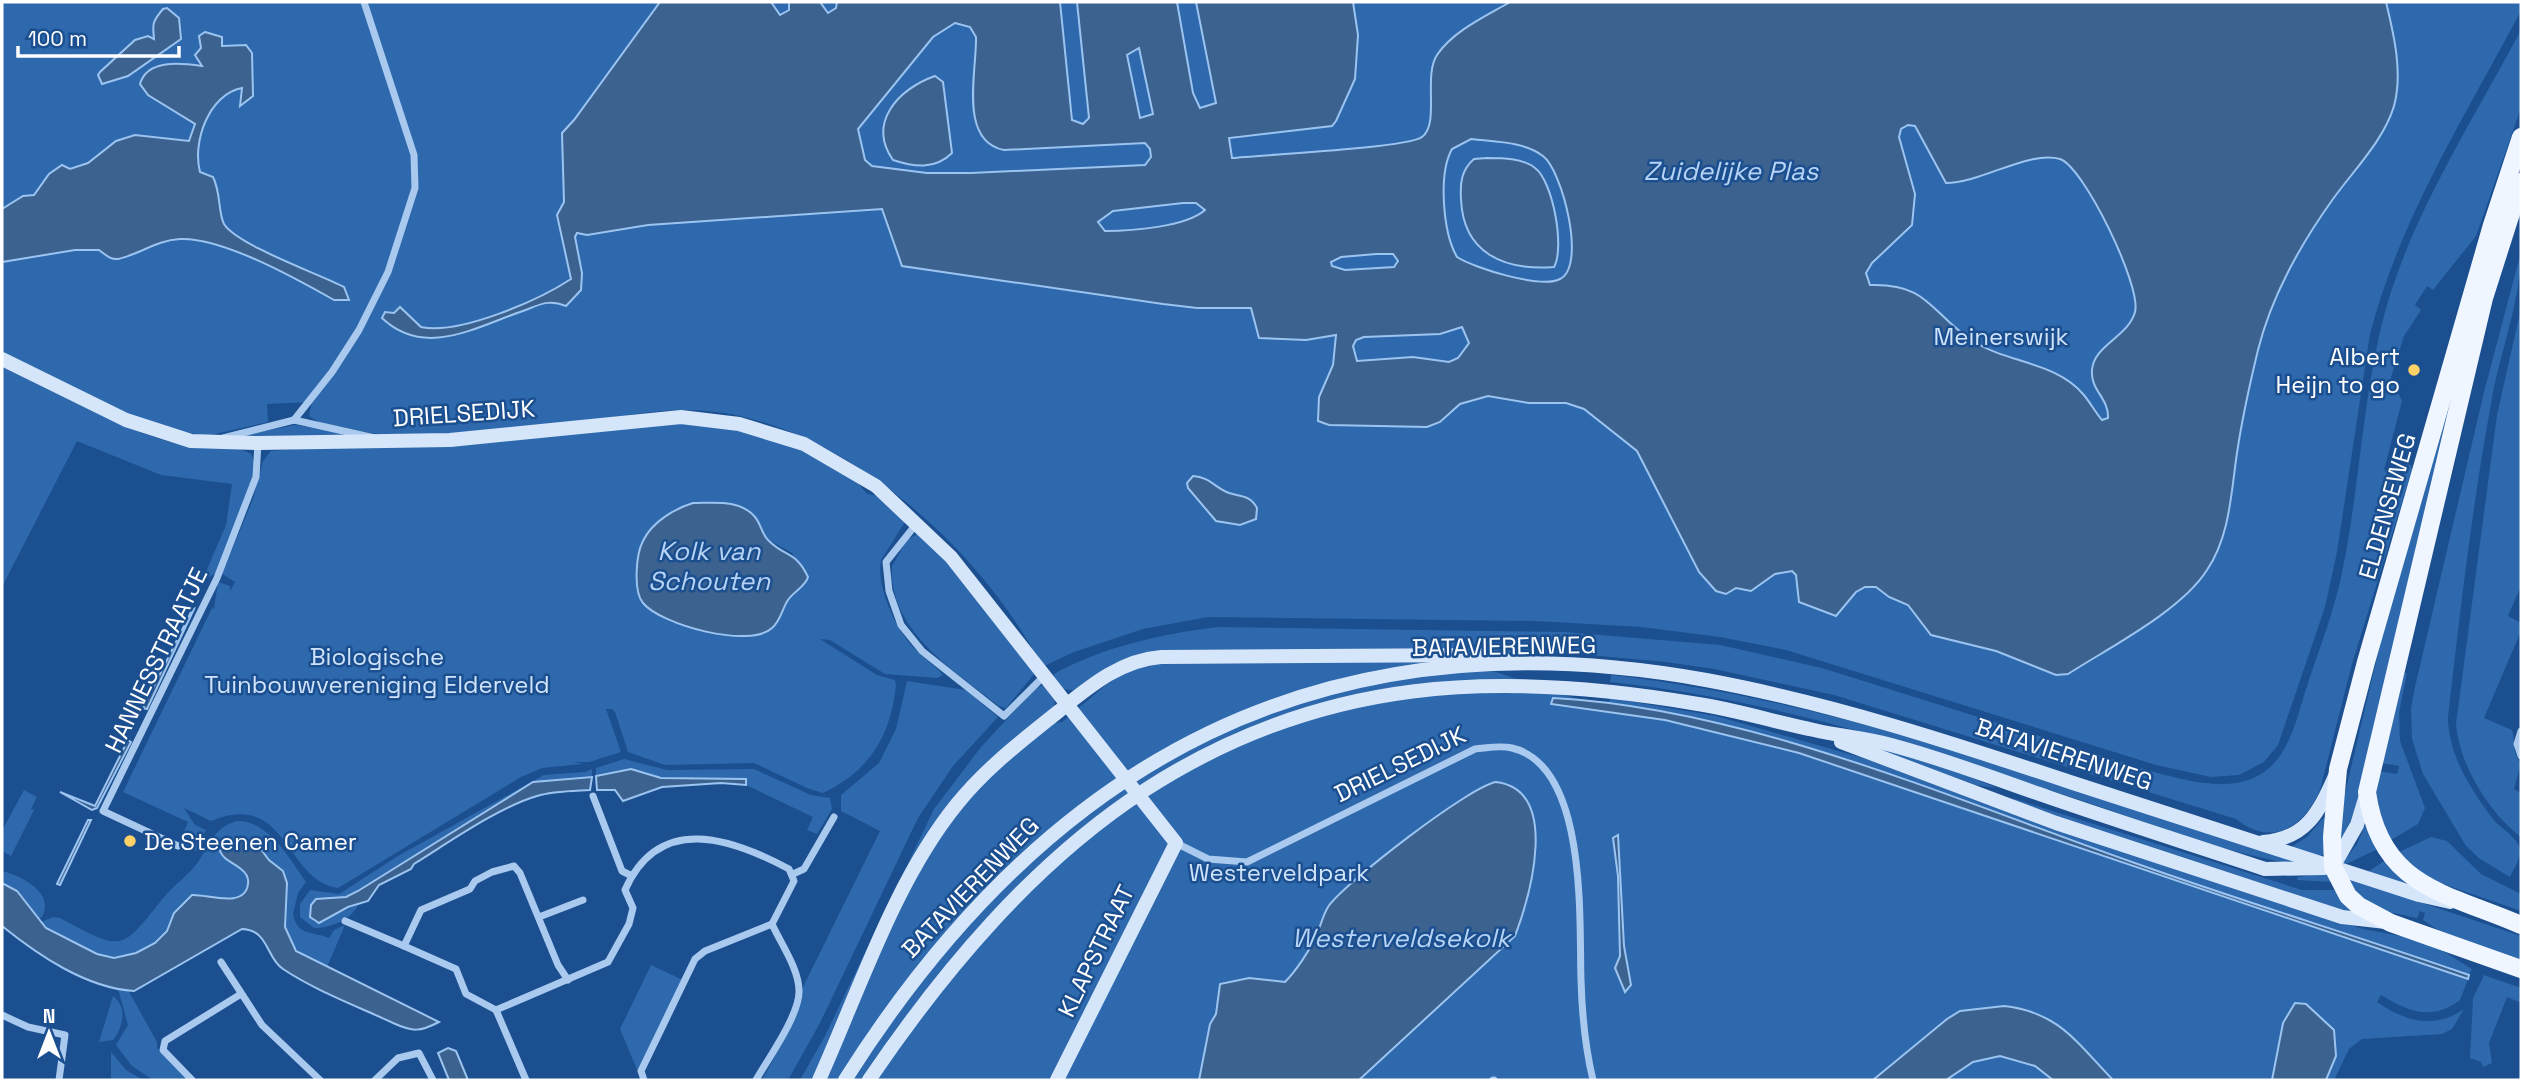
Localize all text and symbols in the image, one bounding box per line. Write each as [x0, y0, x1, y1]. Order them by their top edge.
scale bar [18, 14, 178, 58]
text: 100 m [28, 25, 87, 52]
water label: Zuidelijke Plas [1644, 154, 1819, 188]
park label: Meinerswijk [1934, 321, 2069, 352]
place label: Albert Heijn to go [2276, 341, 2400, 400]
marker: Albert Heijn to go [2406, 362, 2422, 378]
street label: DRIELSEDIJK [392, 393, 536, 433]
street label: ELDENSEWEG [2351, 429, 2423, 583]
water label: Kolk van Schouten [648, 534, 771, 598]
street label: HANNESSTRAATJE [98, 562, 214, 758]
street label: BATAVIERENWEG [1412, 629, 1596, 663]
park label: Biologische Tuinbouwvereniging Elderveld [204, 641, 550, 700]
street label: BATAVIERENWEG [1972, 711, 2156, 797]
street label: DRIELSEDIJK [1329, 719, 1471, 809]
street label: BATAVIERENWEG [895, 810, 1045, 964]
place label: De Steenen Camer [144, 826, 357, 857]
marker: De Steenen Camer [122, 833, 138, 849]
park label: Westerveldpark [1189, 857, 1369, 888]
street label: KLAPSTRAAT [1051, 880, 1141, 1022]
water label: Westerveldsekolk [1292, 921, 1513, 955]
north arrow [14, 998, 84, 1068]
text: N [43, 1004, 55, 1029]

